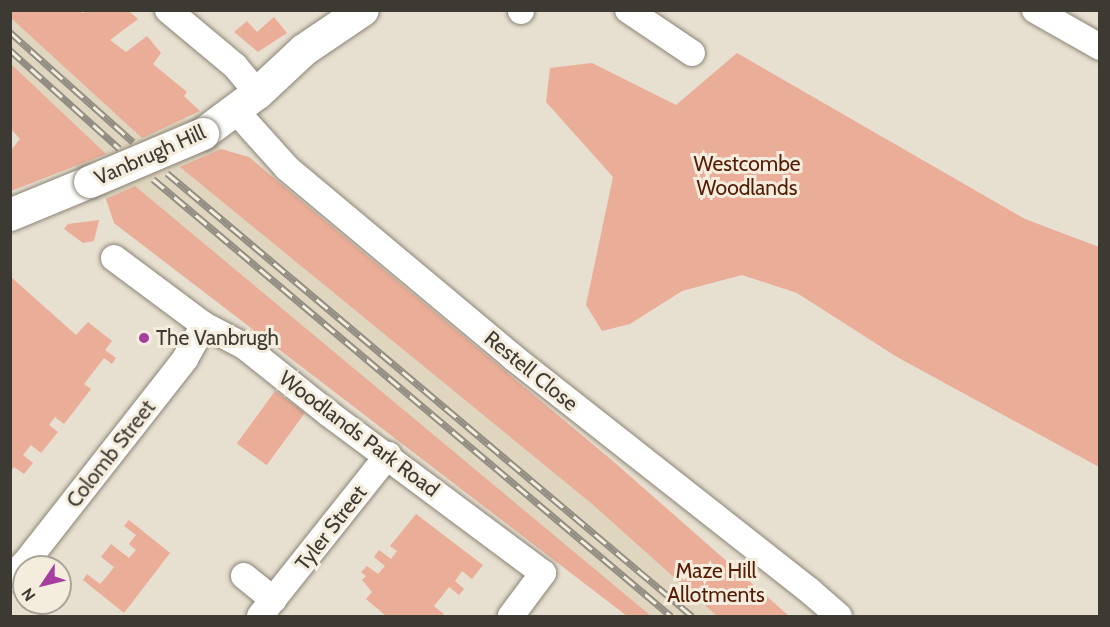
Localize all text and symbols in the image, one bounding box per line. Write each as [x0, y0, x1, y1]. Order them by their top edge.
street label: Vanbrugh Hill [91, 119, 209, 191]
park label: Westcombe Woodlands [693, 151, 801, 201]
place label: The Vanbrugh [156, 325, 279, 351]
street label: Restell Close [479, 326, 583, 416]
marker: The Vanbrugh [137, 331, 151, 345]
street label: Woodlands Park Road [274, 366, 444, 502]
street label: Colomb Street [61, 395, 161, 513]
street label: Tyler Street [290, 480, 372, 576]
north arrow [12, 555, 72, 615]
park label: Maze Hill Allotments [667, 558, 765, 608]
text: N [17, 584, 40, 605]

